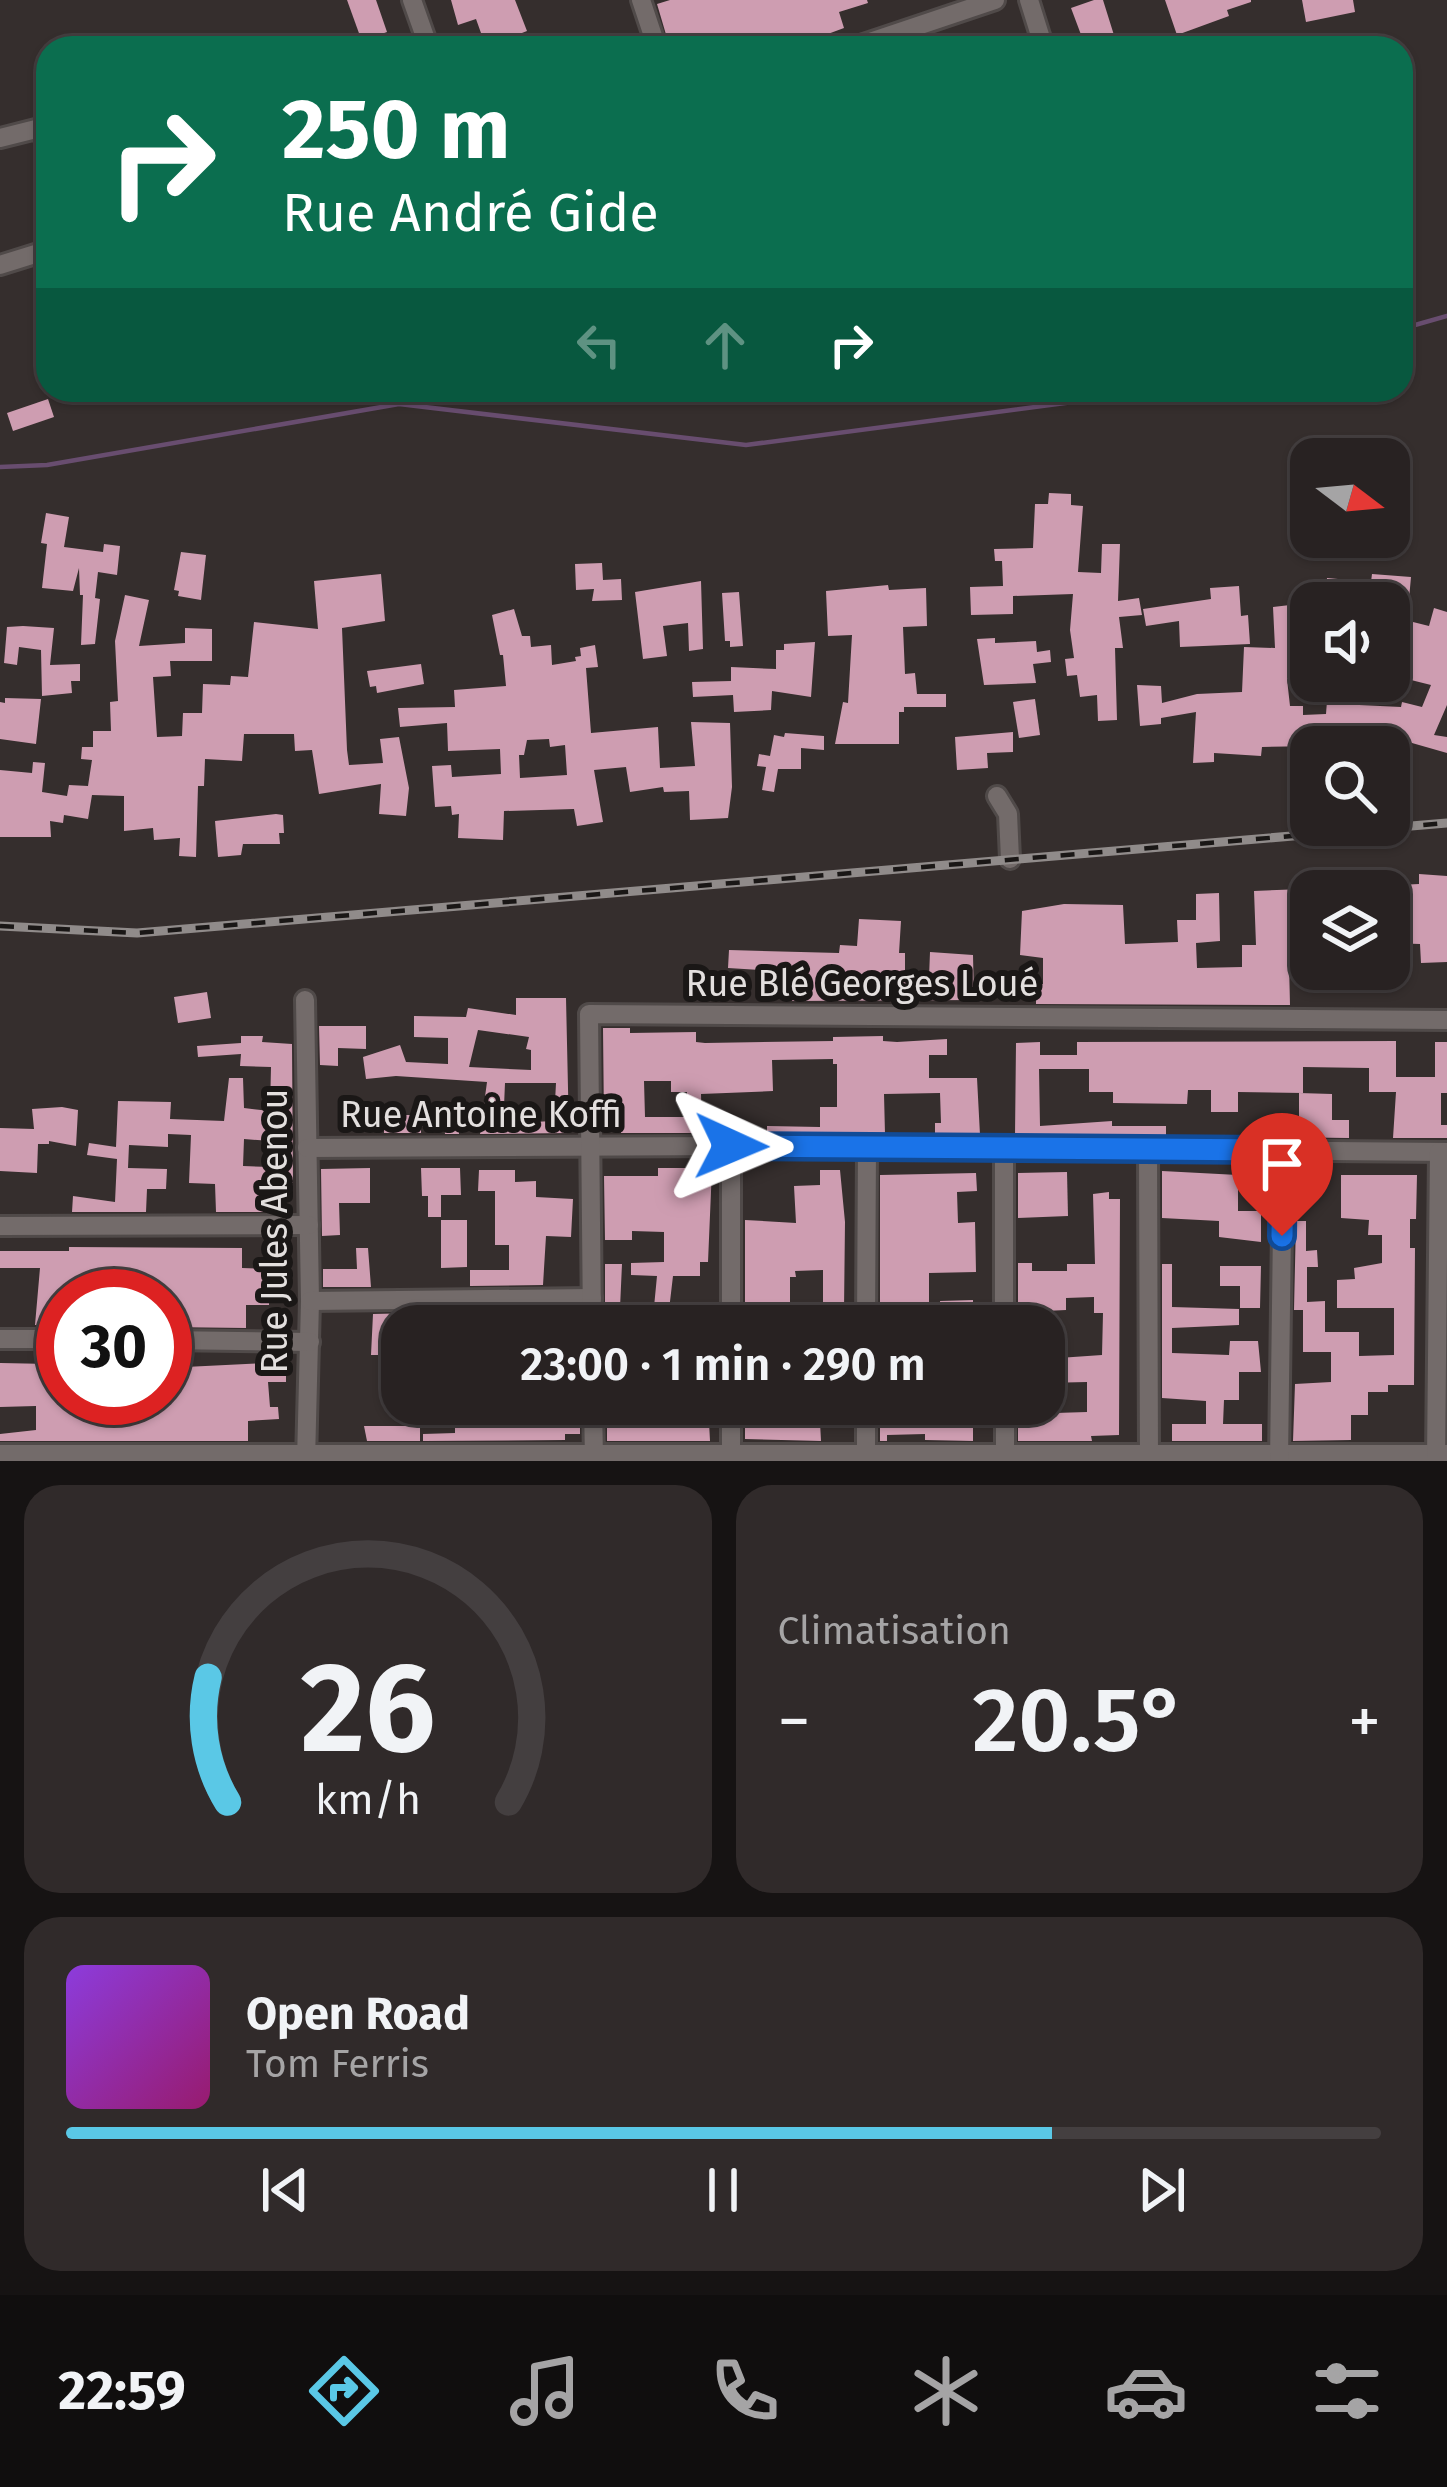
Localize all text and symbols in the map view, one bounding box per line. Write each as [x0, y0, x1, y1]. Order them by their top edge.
text: 250 m [282, 79, 510, 180]
icon: right [84, 84, 240, 240]
text: Rue André Gide [282, 181, 659, 245]
icon: left [566, 312, 632, 378]
icon: ahead [692, 312, 758, 378]
icon: right [818, 312, 884, 378]
north arrow [1290, 438, 1410, 558]
map controls [1290, 438, 1410, 990]
button: sound [1290, 582, 1410, 702]
button: search [1290, 726, 1410, 846]
button: layers [1290, 870, 1410, 990]
street label: Rue Blé Georges Loué [686, 962, 1038, 1006]
position arrow [668, 1083, 794, 1209]
street label: Rue Jules Abenou [253, 1089, 297, 1373]
street label: Rue Antoine Koffi [340, 1093, 622, 1137]
pin [1231, 1113, 1333, 1236]
icon: arrive [1249, 1131, 1315, 1197]
speed limit sign: 30 [36, 1269, 192, 1425]
text: 23:00 · 1 min · 290 m [520, 1338, 926, 1392]
text: Climatisation [778, 1608, 1011, 1654]
text: 26 [300, 1634, 435, 1784]
text: 20.5° [972, 1667, 1186, 1775]
text: − [778, 1682, 811, 1761]
text: + [1348, 1682, 1381, 1761]
text: km/h [315, 1774, 421, 1825]
text: Open Road [246, 1987, 470, 2041]
text: Tom Ferris [246, 2041, 429, 2087]
icon: previous [252, 2157, 318, 2223]
icon: pause [690, 2157, 756, 2223]
icon: next [1129, 2157, 1195, 2223]
icon: directions [302, 2349, 386, 2433]
icon: music [503, 2349, 587, 2433]
icon: phone [703, 2349, 787, 2433]
icon: climate [904, 2349, 988, 2433]
icon: car [1104, 2349, 1188, 2433]
icon: filters [1305, 2349, 1389, 2433]
text: 22:59 [58, 2359, 186, 2423]

